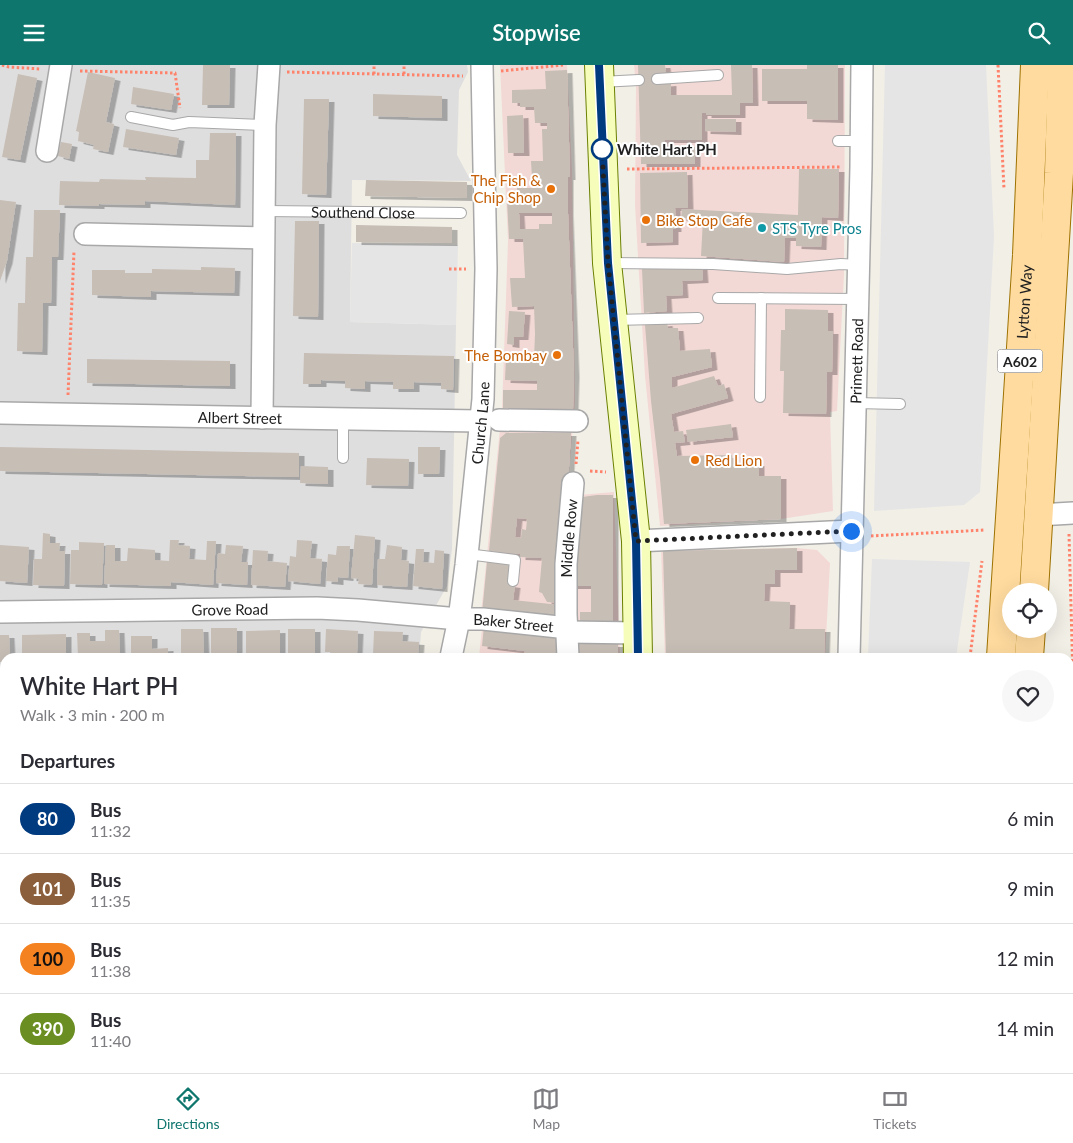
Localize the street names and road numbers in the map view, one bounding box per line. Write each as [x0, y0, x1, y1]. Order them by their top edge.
street label: Southend Close [311, 202, 415, 222]
street label: Lytton Way [1013, 264, 1035, 339]
street label: Primett Road [846, 318, 866, 404]
road number: A602 [998, 349, 1042, 373]
street label: Church Lane [467, 381, 492, 465]
street label: Albert Street [198, 408, 283, 427]
street label: Middle Row [557, 498, 581, 577]
street label: Grove Road [191, 600, 269, 619]
street label: Baker Street [473, 610, 555, 635]

